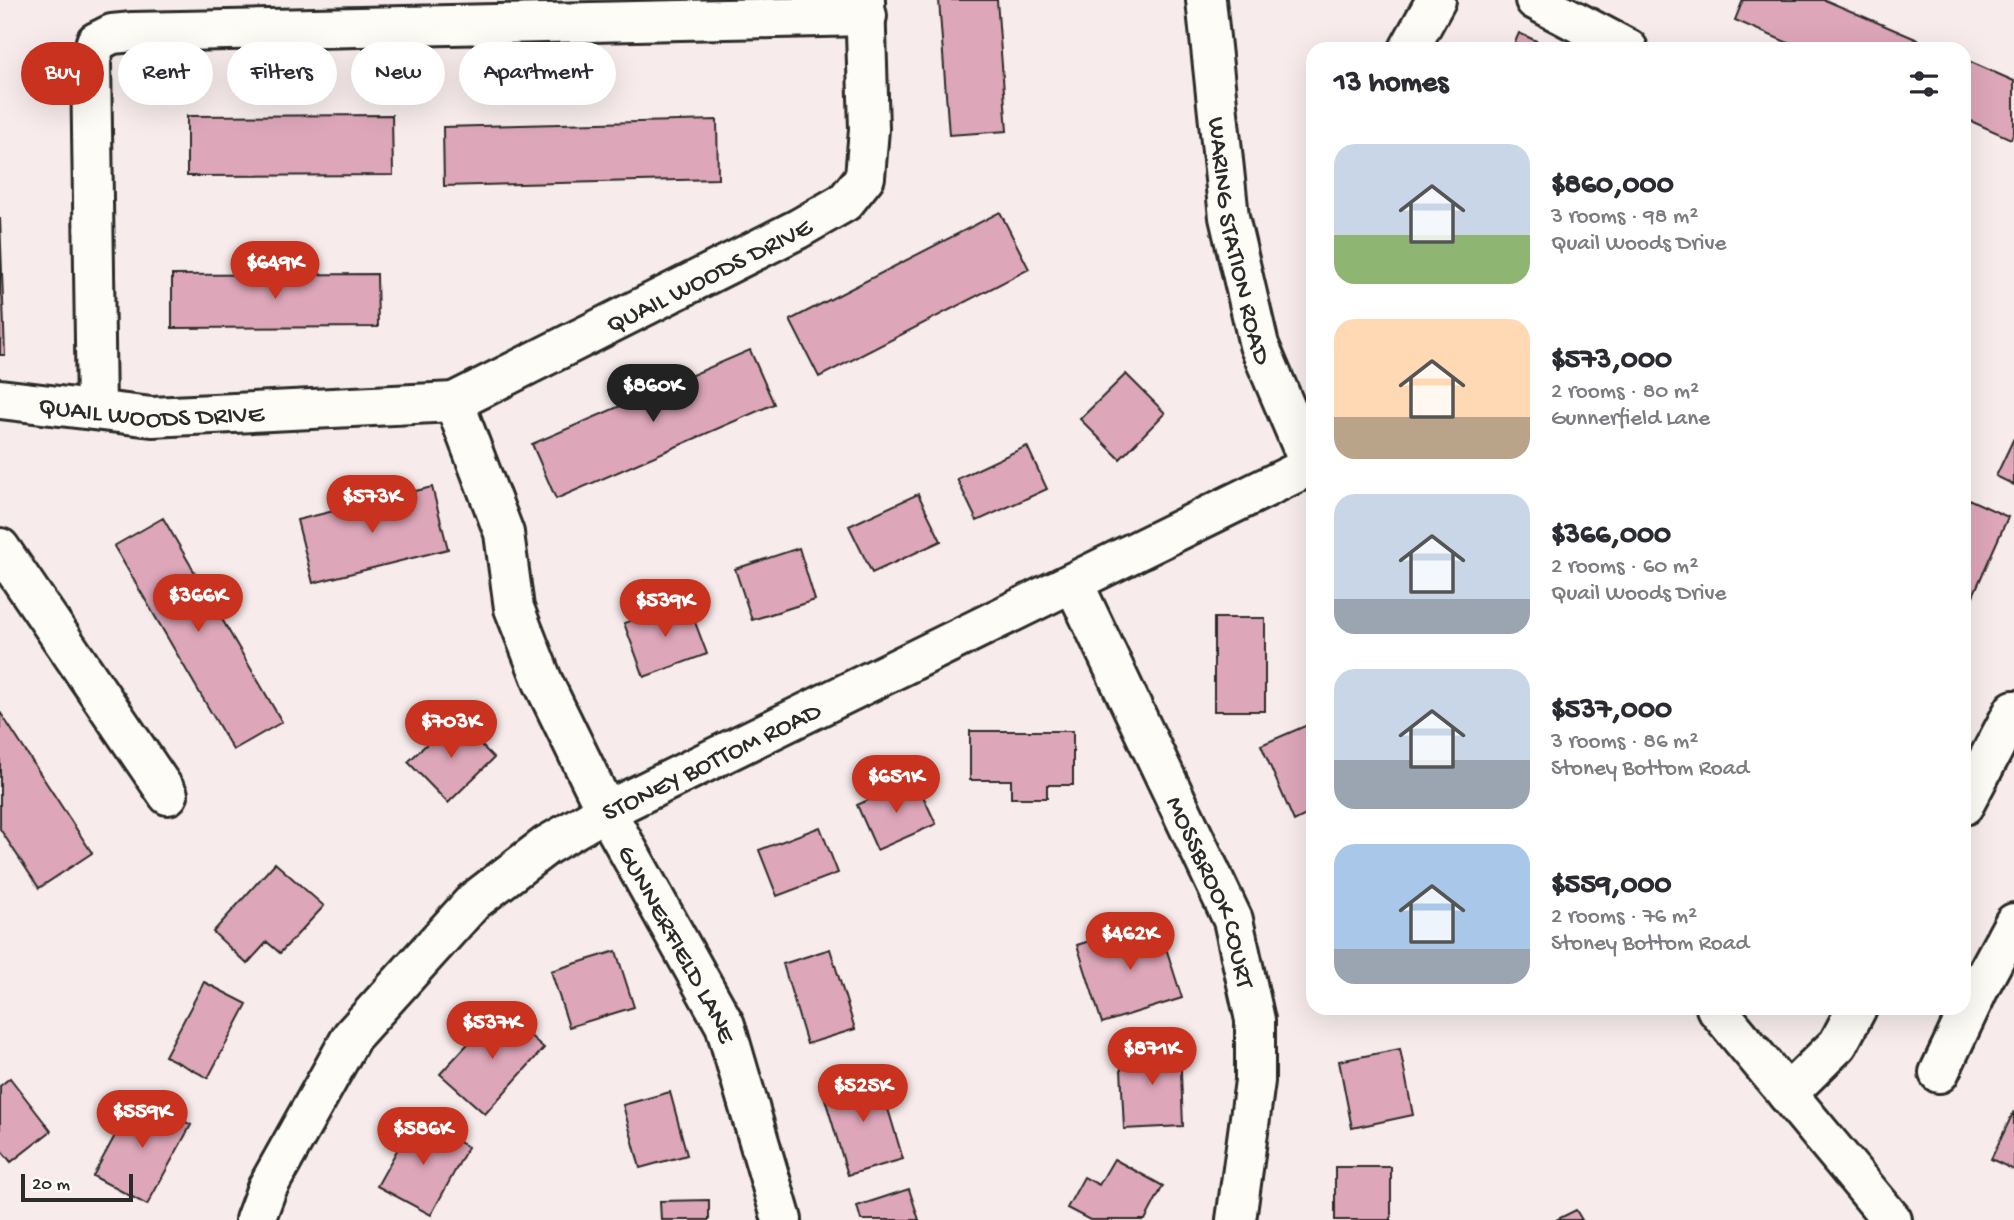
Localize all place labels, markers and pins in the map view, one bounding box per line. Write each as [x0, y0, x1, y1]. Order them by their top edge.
pin: $649K [226, 242, 324, 301]
pin: $860K [604, 364, 702, 424]
pin: $573K [323, 476, 421, 535]
pin: $366K [149, 574, 247, 634]
pin: $539K [616, 580, 714, 639]
pin: $703K [402, 700, 500, 760]
pin: $651K [847, 756, 945, 815]
pin: $462K [1081, 912, 1179, 972]
pin: $537K [443, 1002, 541, 1061]
pin: $871K [1103, 1028, 1201, 1087]
pin: $525K [814, 1064, 912, 1124]
pin: $559K [93, 1090, 191, 1150]
pin: $586K [374, 1108, 472, 1167]

